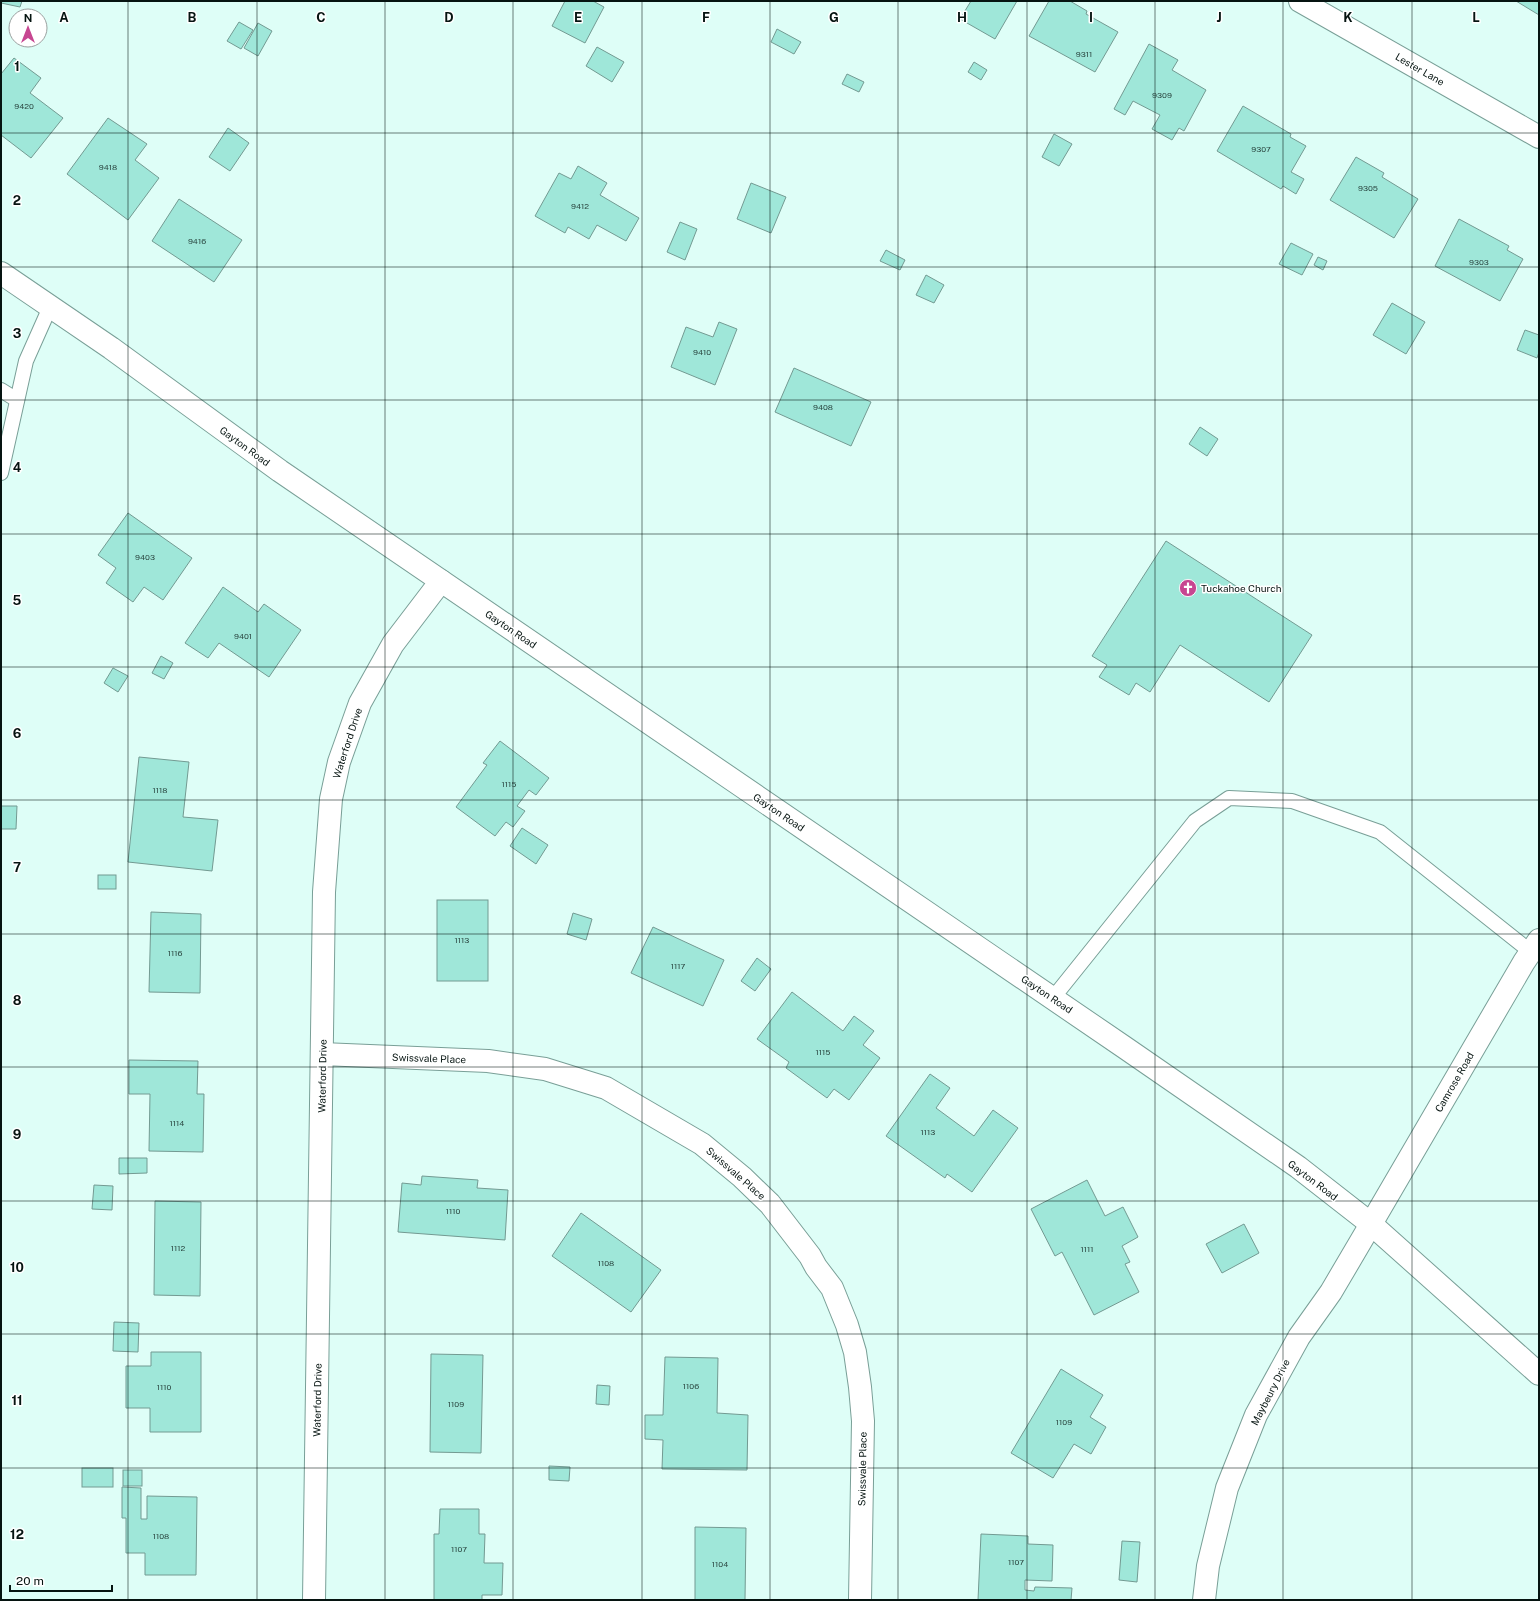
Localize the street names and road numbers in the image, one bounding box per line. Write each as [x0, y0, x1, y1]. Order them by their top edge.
street label: Lester Lane [1393, 50, 1447, 88]
street label: Gayton Road [217, 424, 273, 468]
street label: Gayton Road [483, 607, 539, 651]
street label: Waterford Drive [330, 706, 364, 780]
street label: Gayton Road [751, 790, 807, 834]
street label: Gayton Road [1019, 972, 1075, 1016]
street label: Waterford Drive [315, 1039, 329, 1113]
street label: Camrose Road [1432, 1050, 1476, 1114]
street label: Swissvale Place [392, 1051, 467, 1065]
street label: Swissvale Place [704, 1144, 768, 1202]
street label: Gayton Road [1286, 1157, 1340, 1203]
street label: Maybeury Drive [1248, 1357, 1292, 1427]
street label: Waterford Drive [310, 1363, 324, 1437]
street label: Swissvale Place [855, 1431, 869, 1506]

